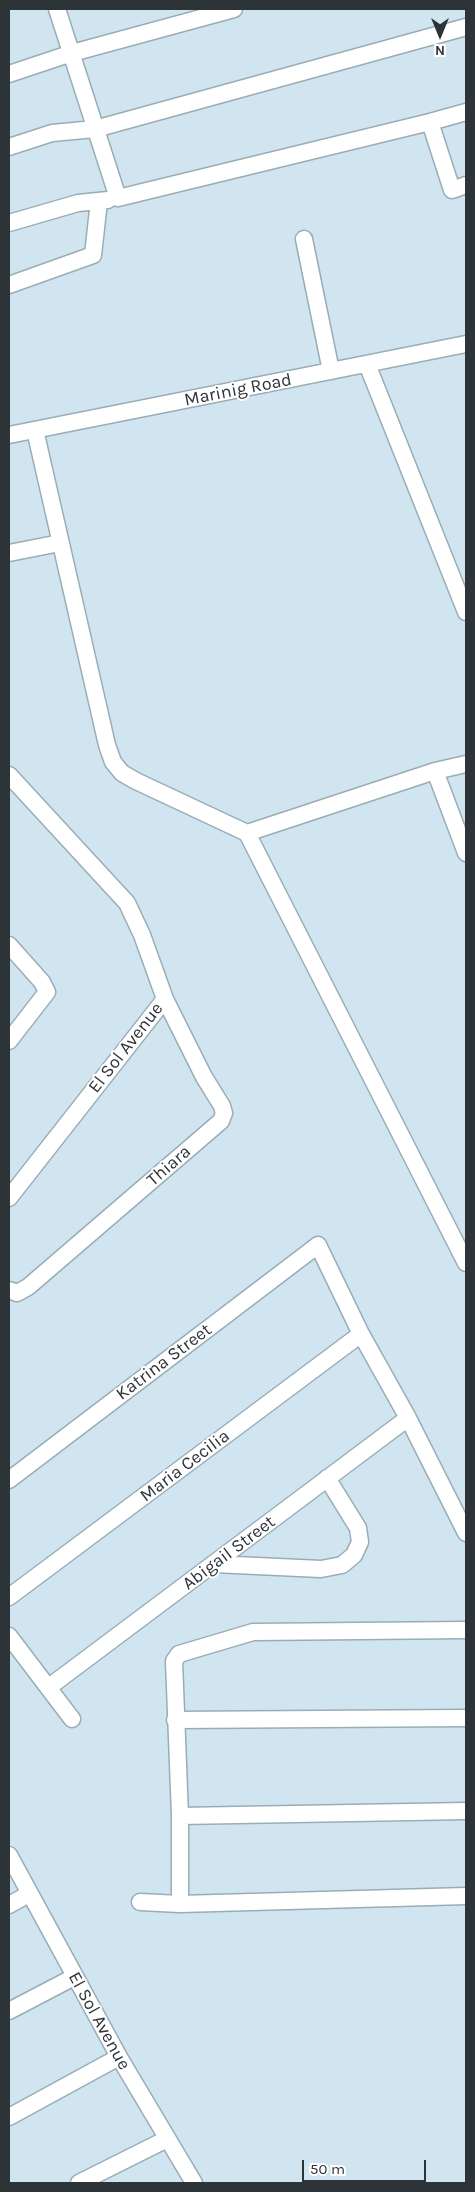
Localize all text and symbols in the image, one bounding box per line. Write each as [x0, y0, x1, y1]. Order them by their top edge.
north arrow [415, 10, 465, 60]
text: N [435, 42, 445, 59]
street label: Marinig Road [182, 369, 294, 411]
street label: El Sol Avenue [84, 999, 168, 1097]
street label: Thiara [142, 1141, 196, 1191]
street label: Katrina Street [112, 1319, 216, 1405]
street label: Maria Cecilia [136, 1425, 234, 1507]
street label: Abigail Street [178, 1511, 280, 1595]
street label: El Sol Avenue [63, 1968, 135, 2074]
scale bar [305, 2150, 429, 2182]
text: 50 m [310, 2160, 345, 2178]

